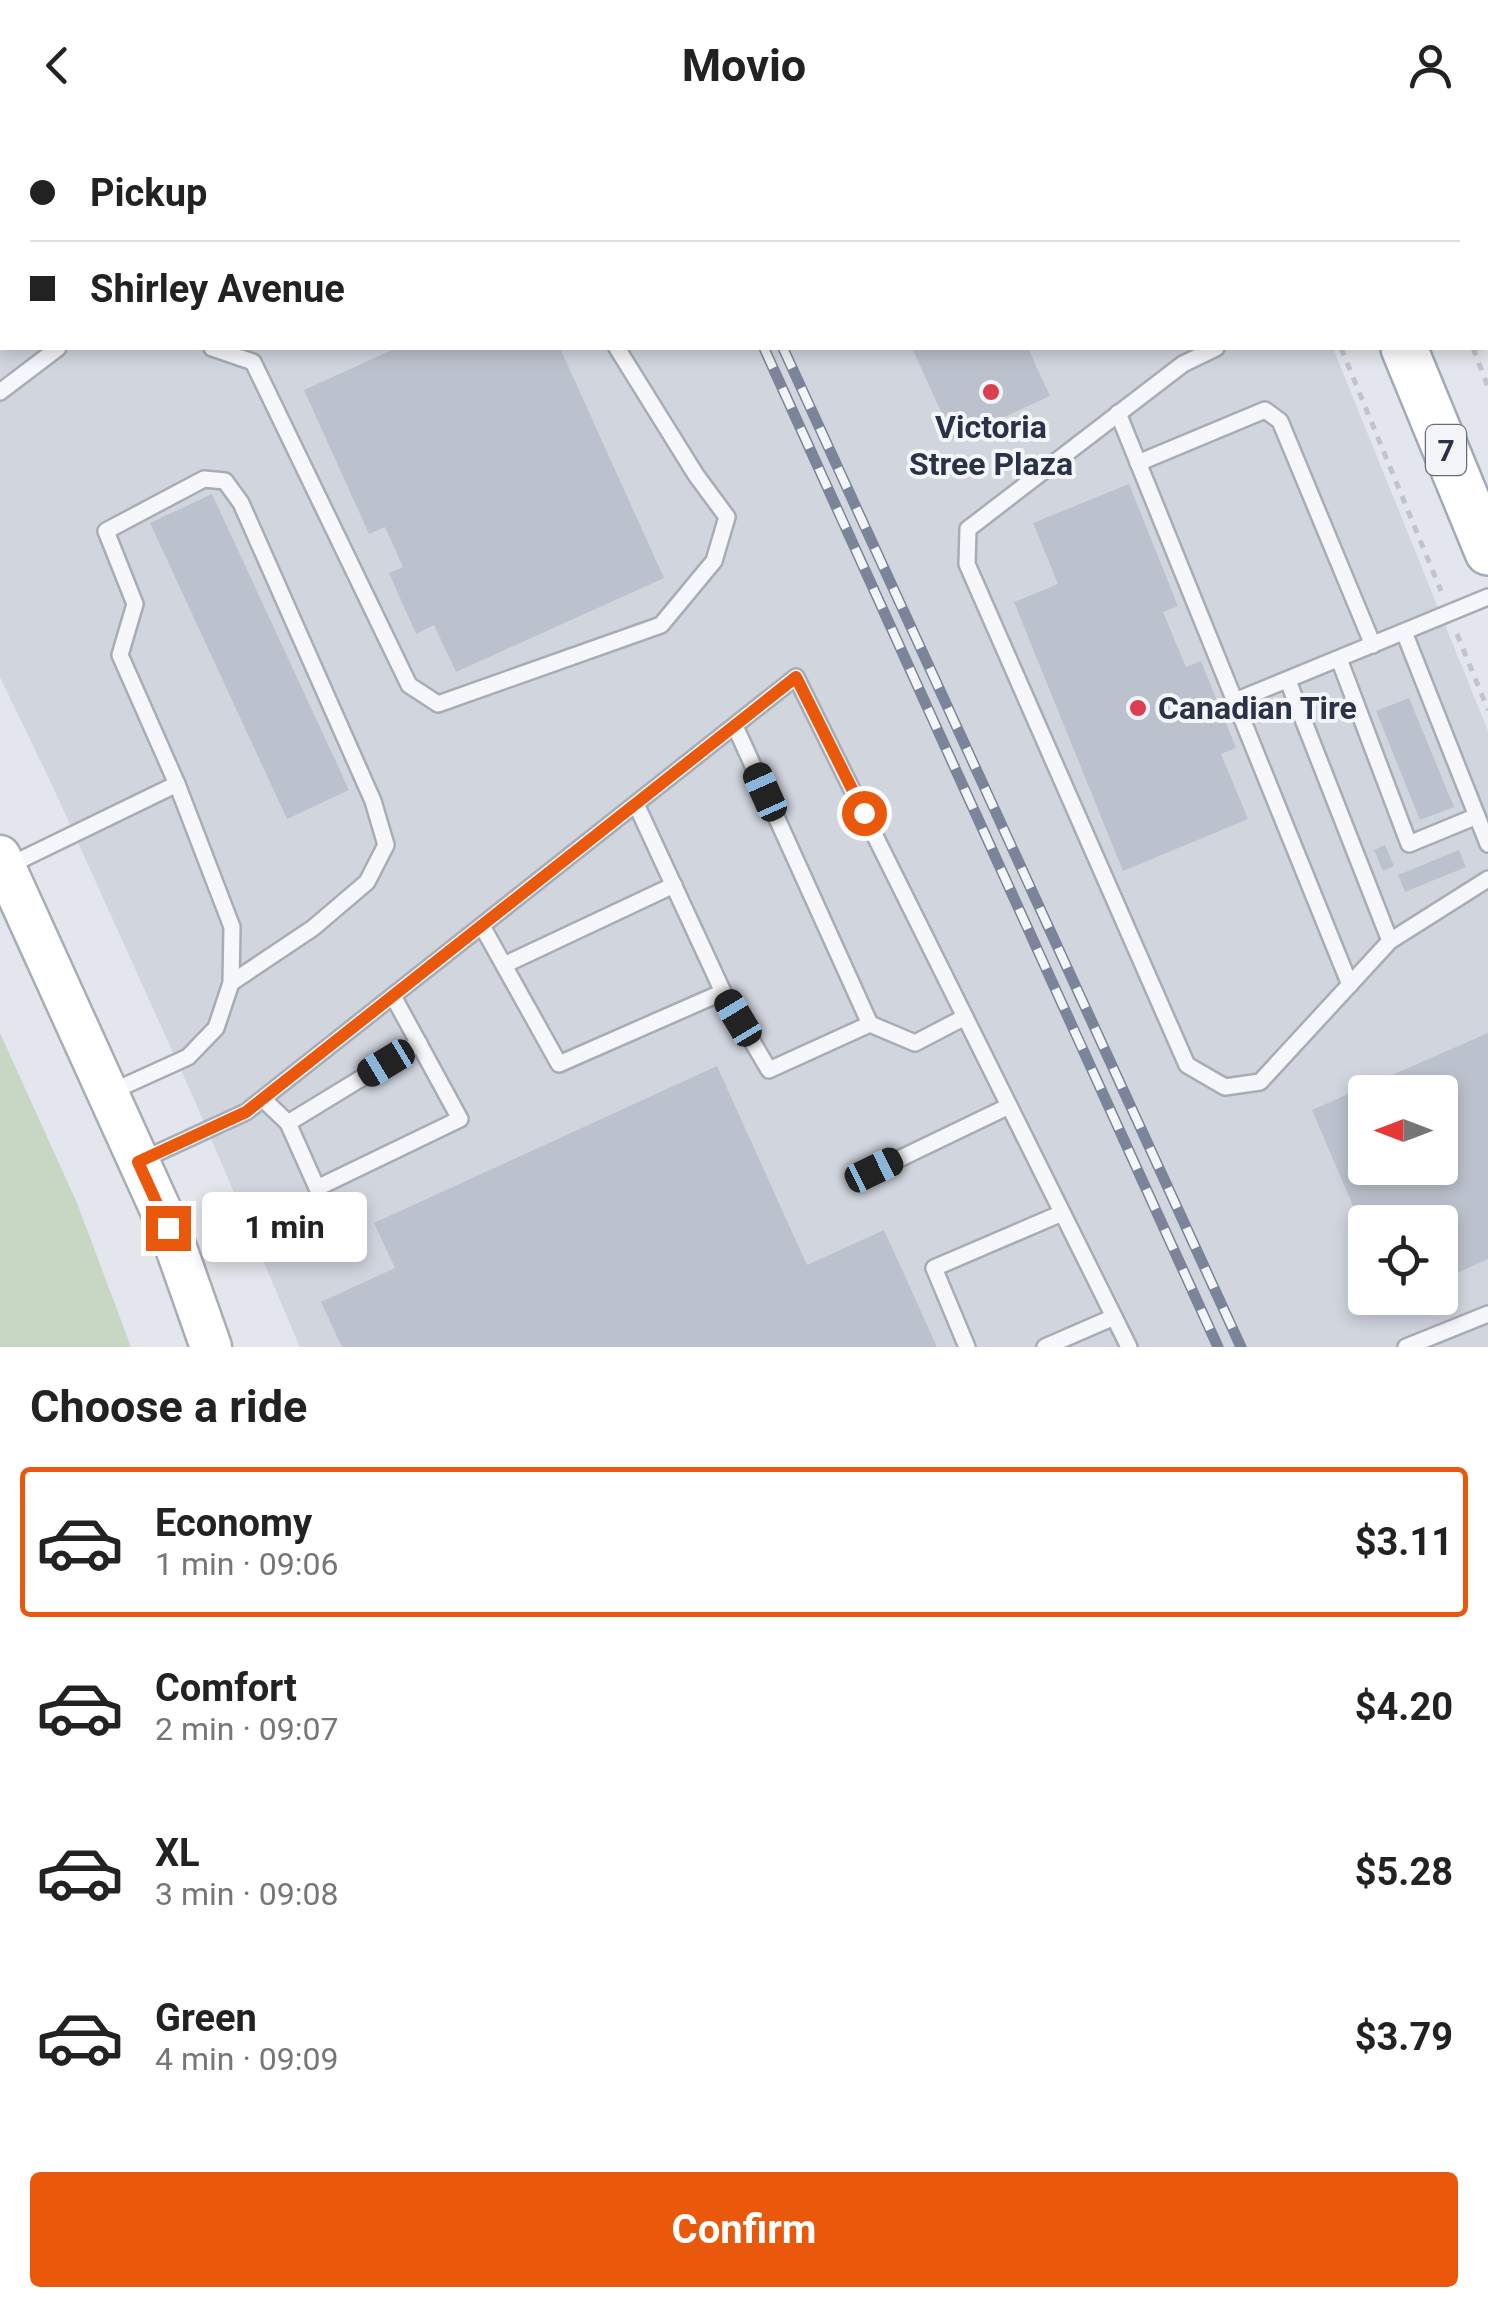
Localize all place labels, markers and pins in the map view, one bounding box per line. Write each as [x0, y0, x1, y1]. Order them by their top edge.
marker: Victoria Stree Plaza [980, 381, 1002, 403]
place label: Victoria Stree Plaza [909, 408, 1073, 483]
place label: Canadian Tire [1158, 689, 1357, 727]
marker: Canadian Tire [1127, 697, 1149, 719]

